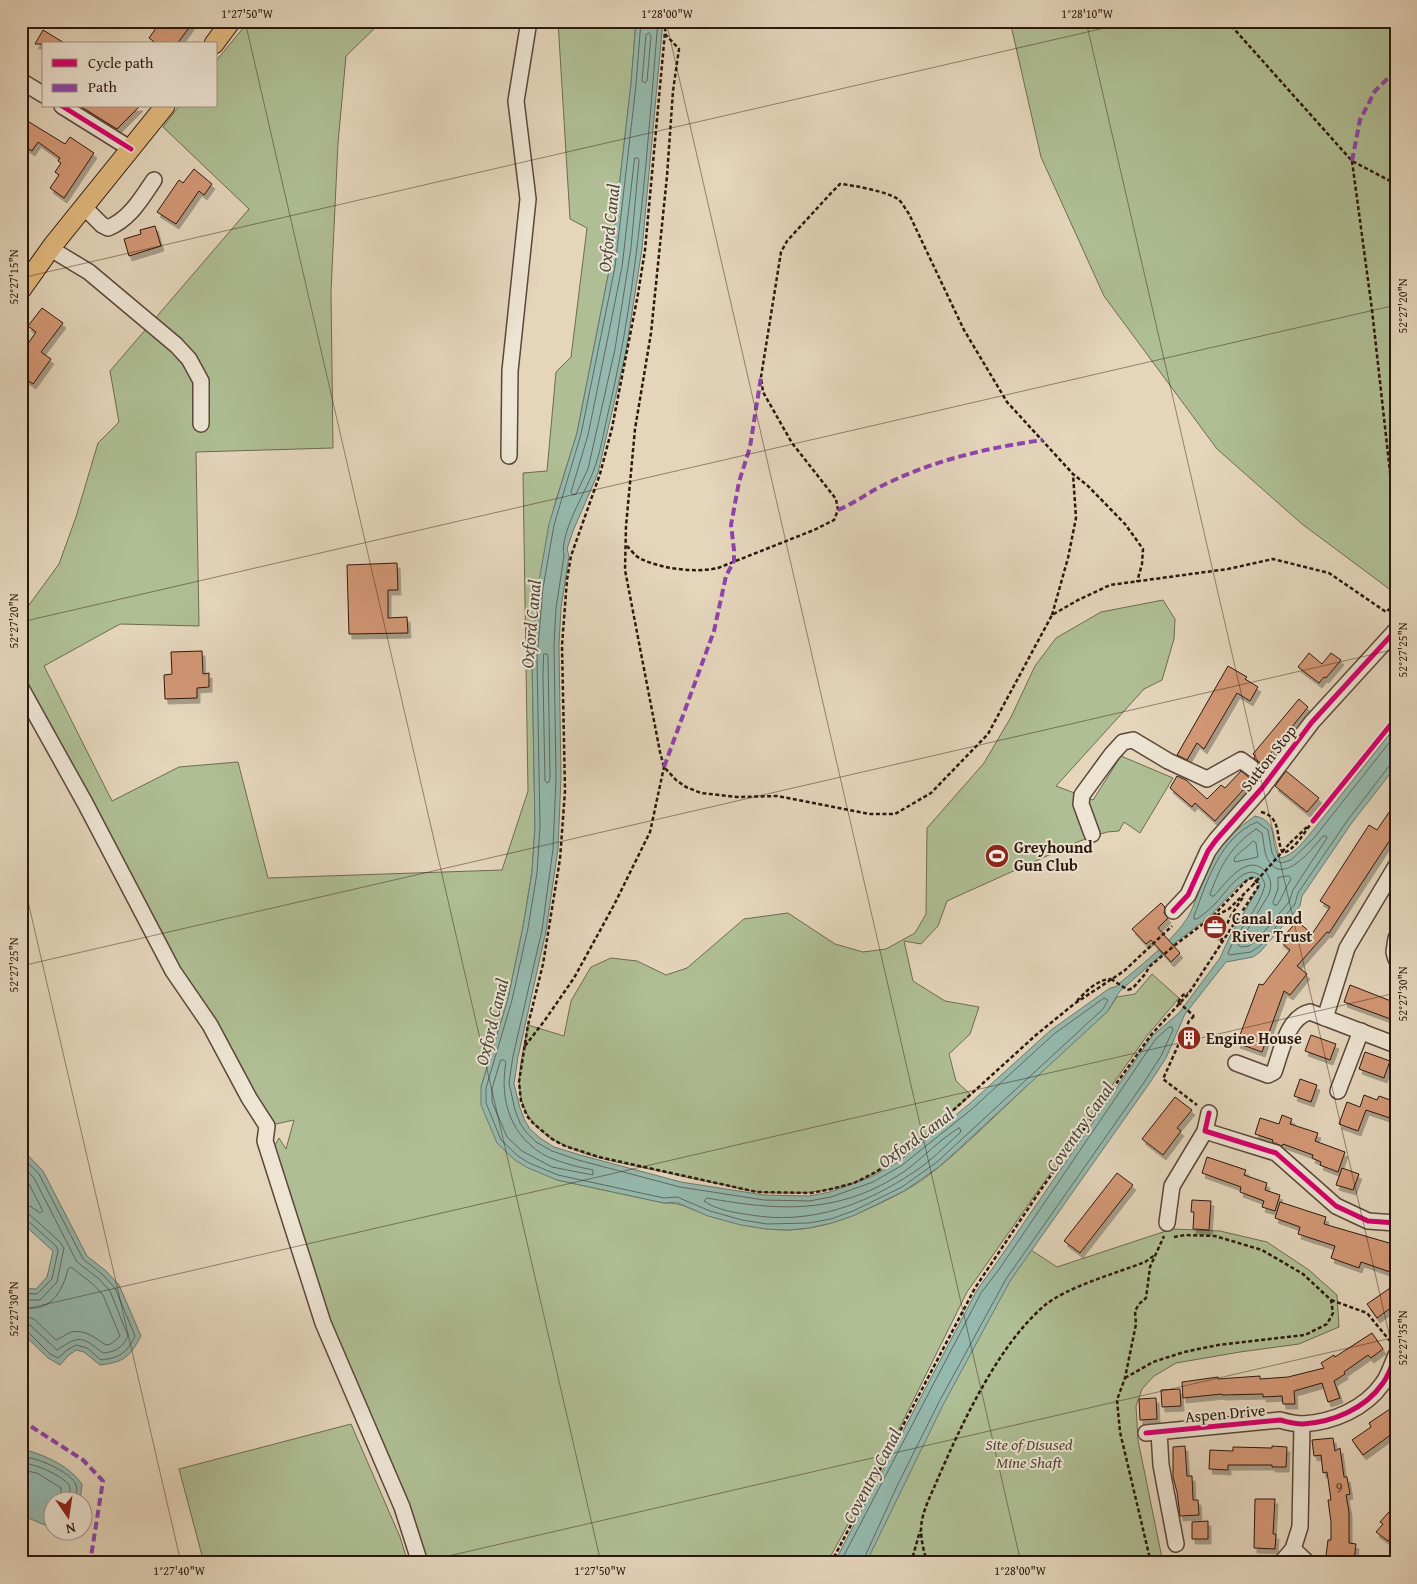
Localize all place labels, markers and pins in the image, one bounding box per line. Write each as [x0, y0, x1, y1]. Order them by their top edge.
place label: Greyhound Gun Club [1014, 835, 1093, 877]
sports icon: Greyhound Gun Club [984, 843, 1010, 869]
place label: Canal and River Trust [1232, 906, 1312, 948]
office icon: Canal and River Trust [1202, 914, 1228, 940]
building icon: Engine House [1176, 1025, 1202, 1051]
place label: Engine House [1206, 1026, 1302, 1050]

